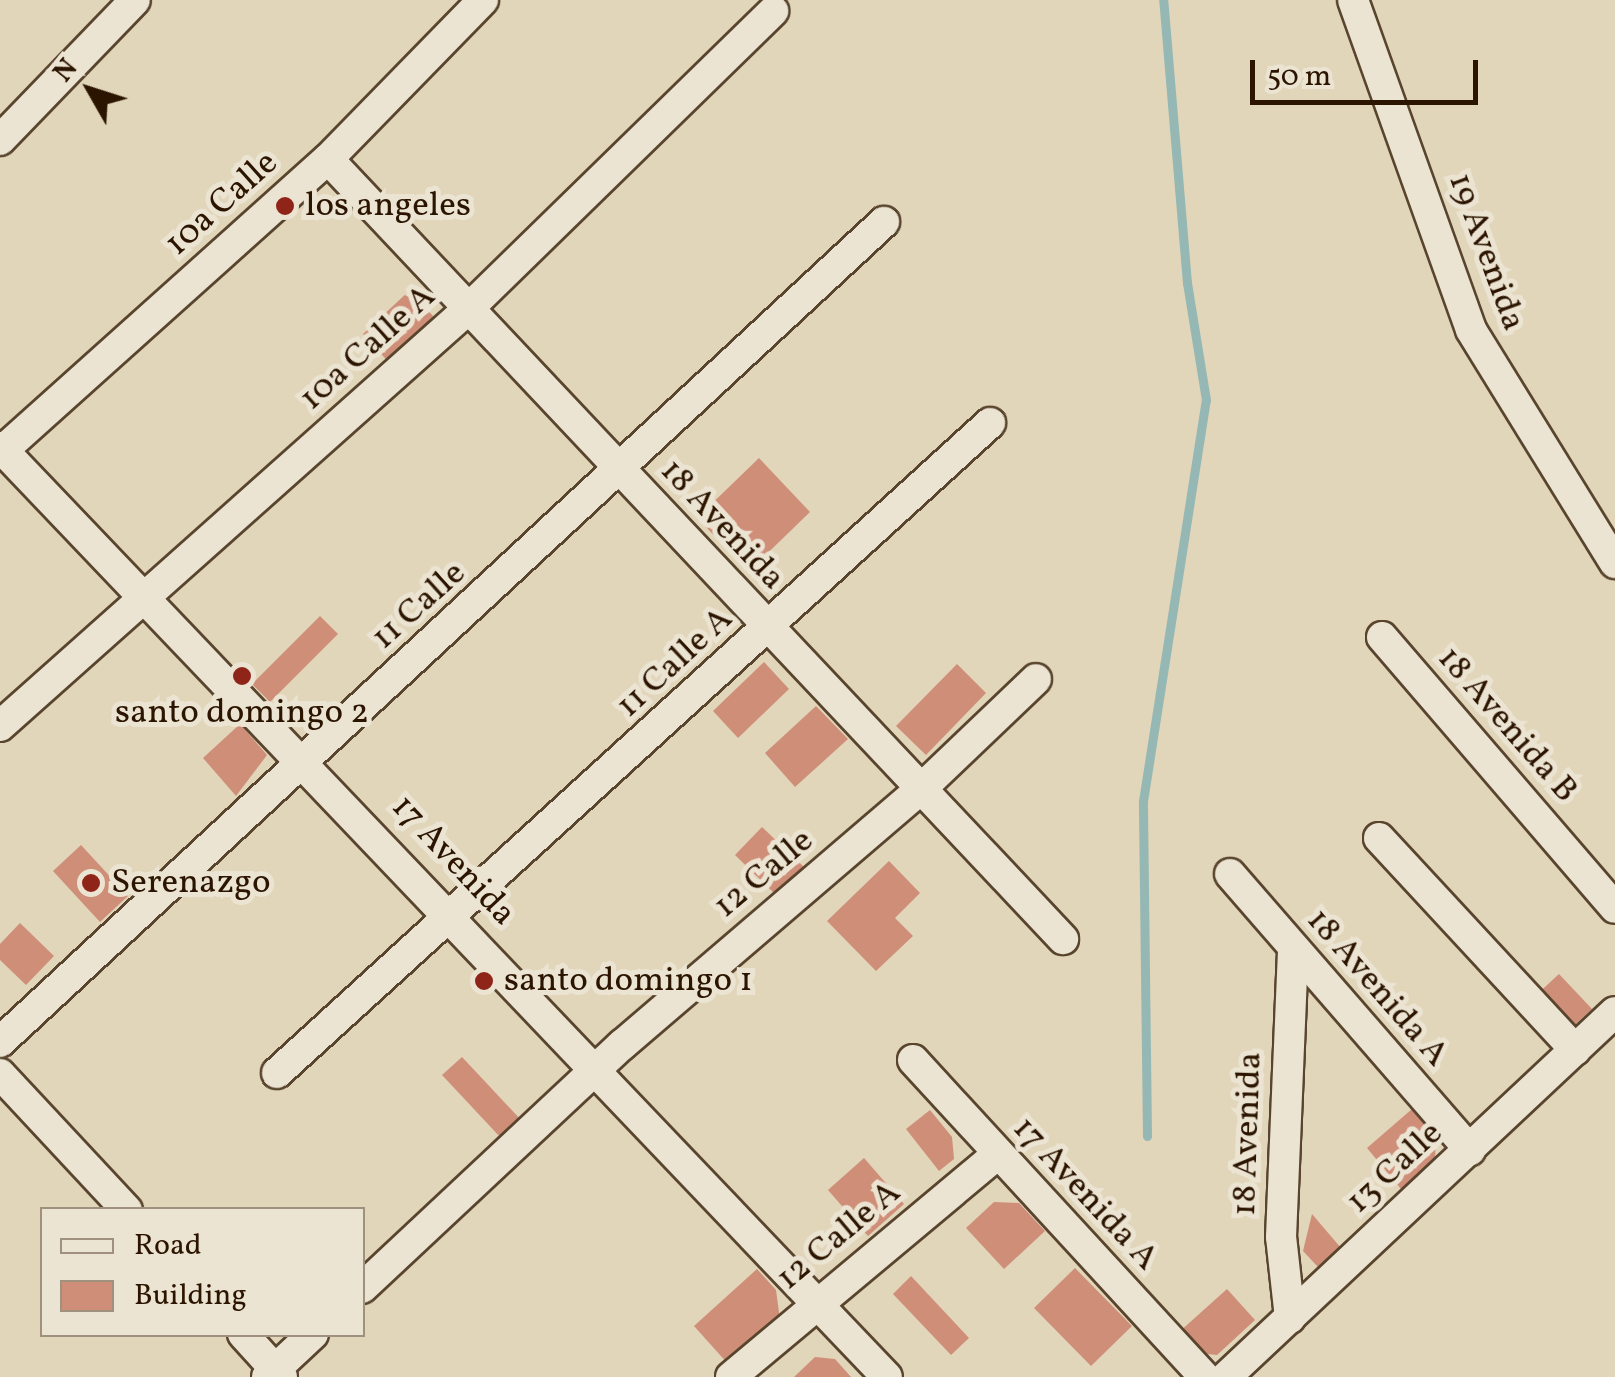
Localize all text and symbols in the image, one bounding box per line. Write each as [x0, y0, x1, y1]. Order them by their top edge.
north arrow [40, 40, 140, 140]
scale bar [1255, 40, 1482, 102]
text: N [45, 51, 88, 91]
text: 50 m [1267, 56, 1331, 98]
street label: 10a Calle [157, 143, 287, 265]
street label: 19 Avenida [1438, 167, 1534, 337]
place label: los angeles [305, 185, 471, 227]
marker: los angeles [274, 195, 296, 217]
street label: 10a Calle A [291, 276, 445, 420]
street label: 18 Avenida [651, 451, 793, 599]
street label: 11 Calle [363, 553, 475, 659]
street label: 11 Calle A [608, 599, 742, 727]
street label: 18 Avenida B [1428, 638, 1586, 812]
marker: santo domingo 2 [231, 665, 253, 687]
place label: santo domingo 2 [115, 692, 369, 734]
street label: 17 Avenida [382, 787, 524, 935]
street label: 12 Calle [706, 820, 822, 928]
place label: Serenazgo [111, 862, 271, 904]
marker: Serenazgo [80, 872, 102, 894]
street label: 18 Avenida A [1297, 900, 1457, 1076]
place label: santo domingo 1 [504, 960, 753, 1002]
marker: santo domingo 1 [473, 970, 495, 992]
street label: 18 Avenida [1224, 1051, 1272, 1217]
street label: 17 Avenida A [1003, 1108, 1167, 1280]
street label: 13 Calle [1338, 1113, 1452, 1223]
street label: 12 Calle A [769, 1172, 909, 1300]
legend [40, 1207, 365, 1337]
text: Road [134, 1225, 202, 1267]
text: Building [134, 1275, 247, 1317]

